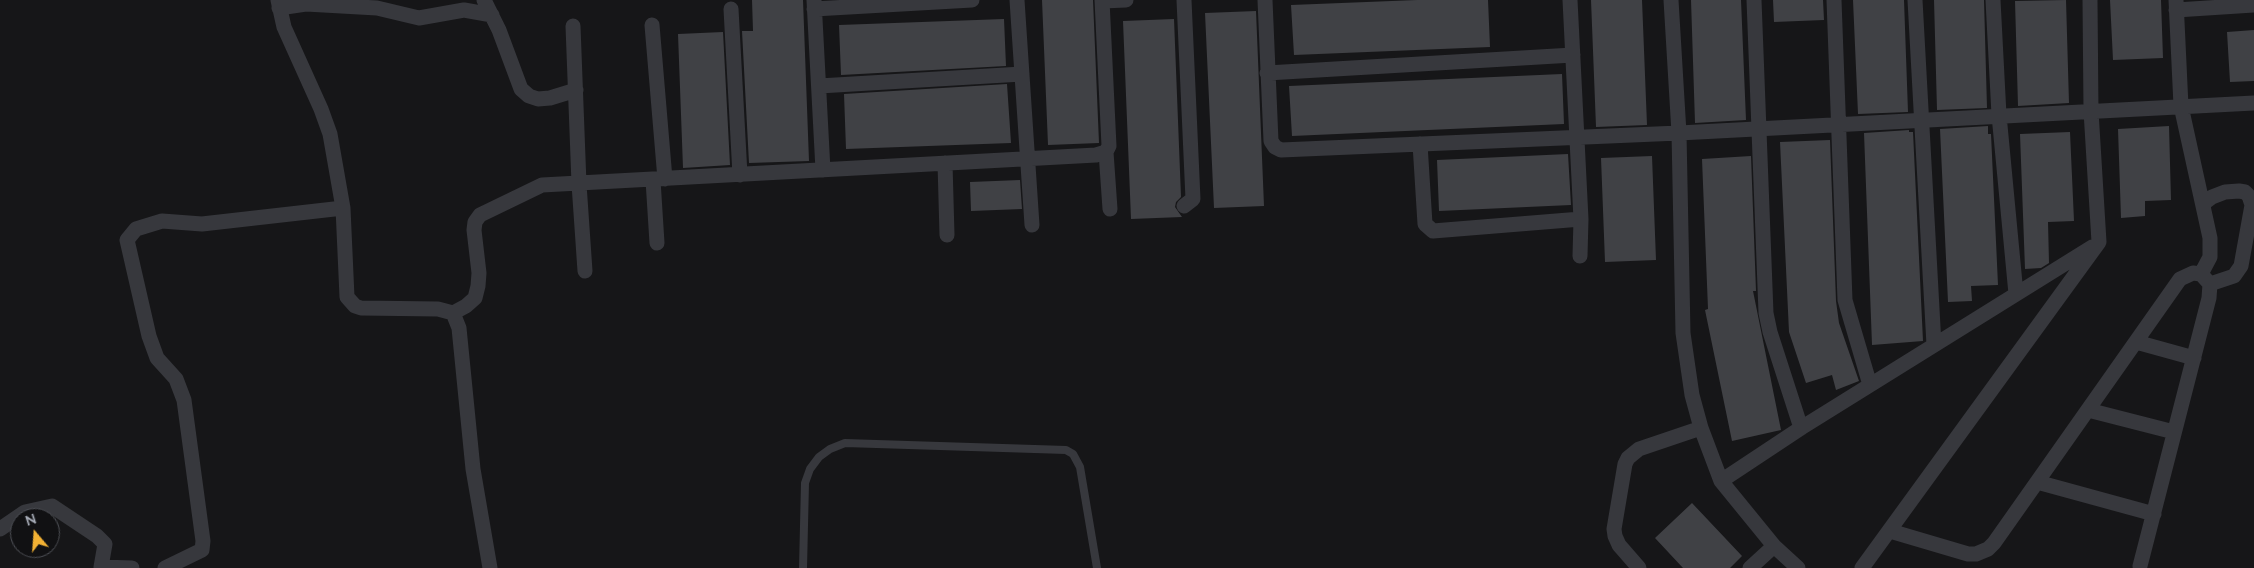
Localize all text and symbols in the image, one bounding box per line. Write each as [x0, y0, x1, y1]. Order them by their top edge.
north arrow [10, 508, 60, 558]
text: N [23, 509, 38, 530]

